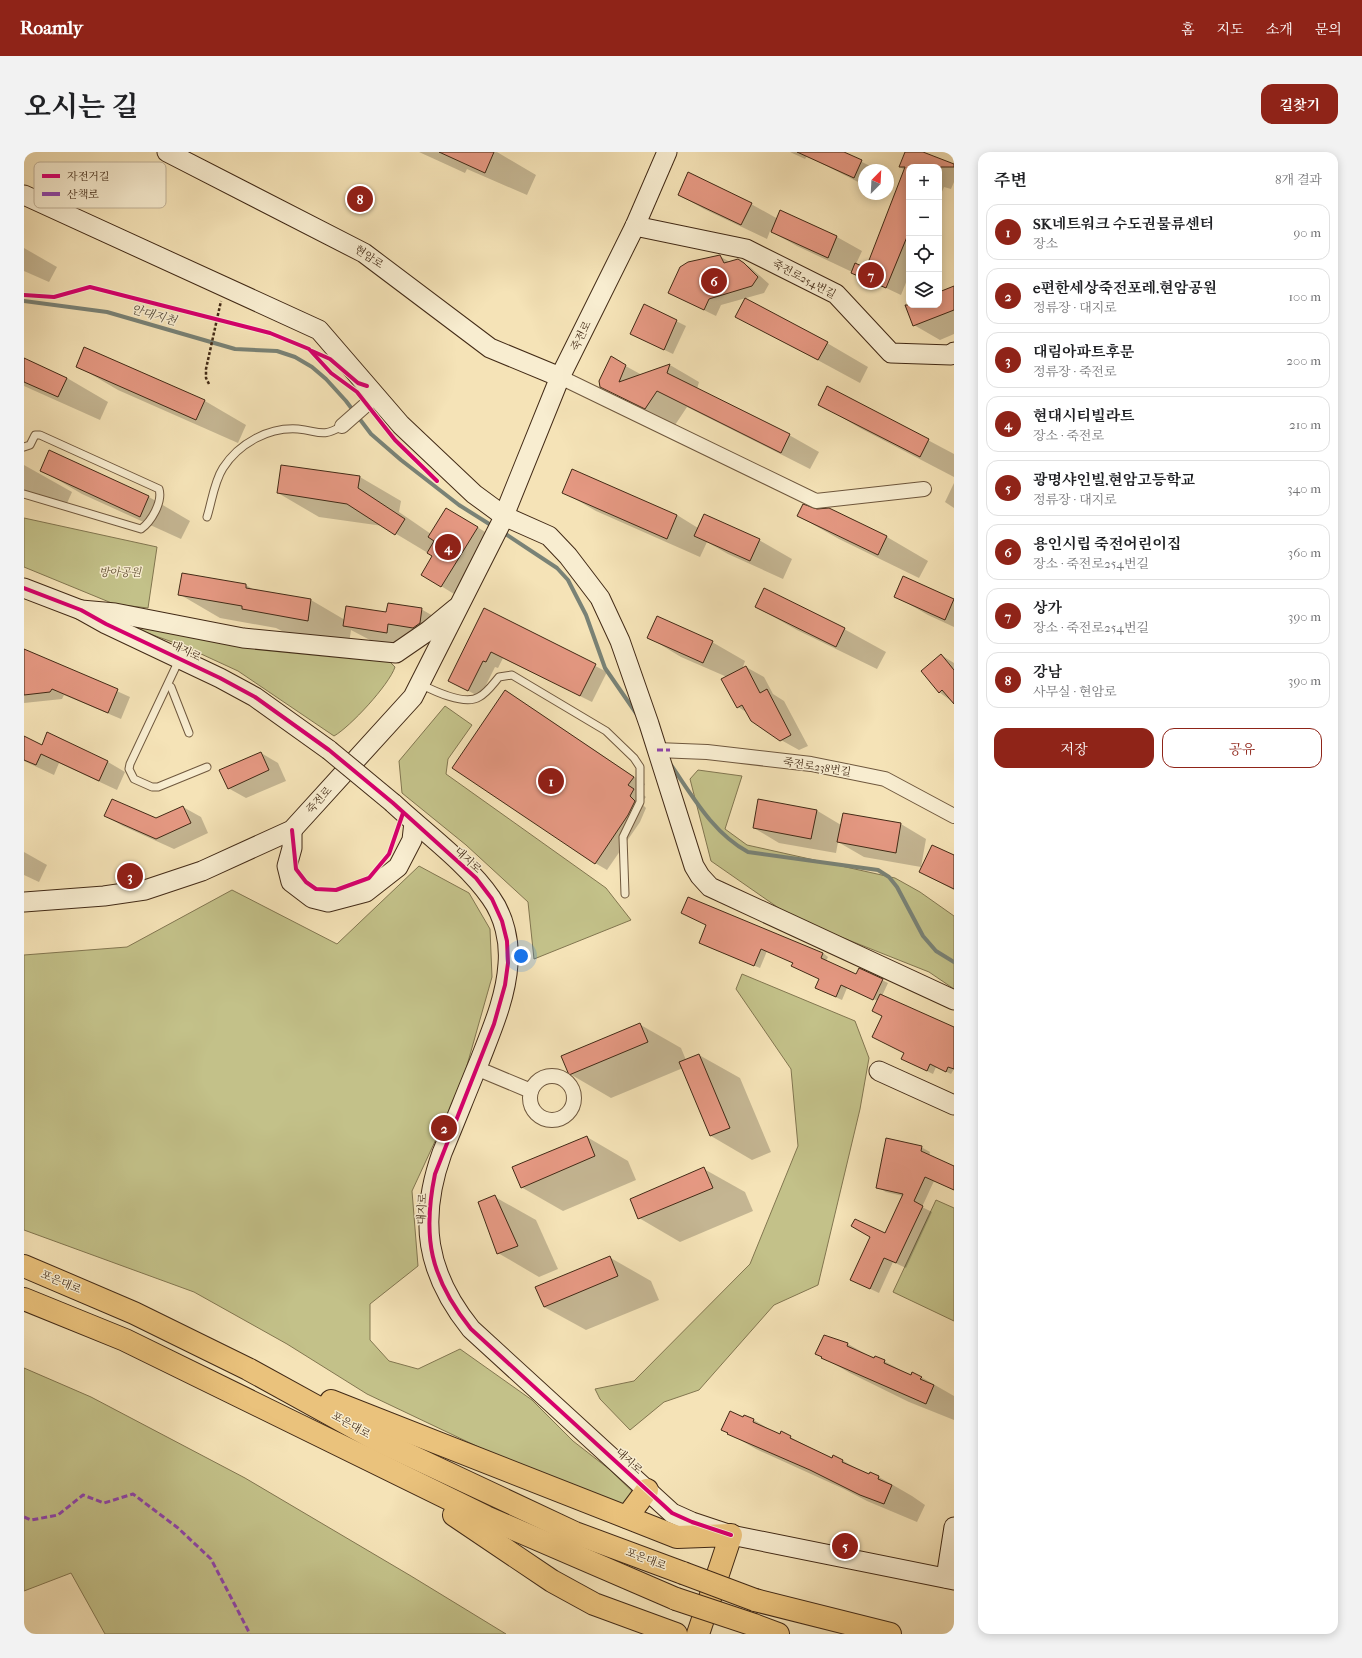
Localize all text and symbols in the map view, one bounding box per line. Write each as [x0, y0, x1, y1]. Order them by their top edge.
text: Roamly [20, 17, 83, 39]
text: 홈 [1181, 21, 1195, 38]
text: 지도 [1217, 21, 1244, 38]
text: 소개 [1266, 21, 1293, 38]
text: 문의 [1315, 21, 1342, 38]
button: 길찾기 [1261, 84, 1338, 124]
text: 오시는 길 [24, 90, 138, 123]
legend [34, 162, 166, 208]
north arrow [858, 164, 894, 200]
map controls [906, 164, 942, 308]
button: + [906, 164, 942, 200]
text: 자전거길 [67, 170, 110, 183]
text: 주변 [994, 170, 1027, 190]
text: 8개 결과 [1275, 172, 1322, 187]
pin: 8 [347, 184, 373, 214]
text: 산책로 [67, 188, 99, 201]
button: − [906, 200, 942, 236]
text: SK네트워크 수도권물류센터 [1033, 215, 1214, 233]
text: 1 [1006, 225, 1010, 240]
text: 90 m [1293, 225, 1321, 240]
button: locate [906, 236, 942, 272]
text: 장소 [1033, 236, 1058, 251]
street label: 현암로 [352, 243, 386, 272]
street label: 죽전로254번길 [770, 257, 838, 301]
pin: 7 [858, 260, 884, 290]
pin: 6 [701, 266, 727, 296]
button: layers [906, 272, 942, 308]
text: e편한세상죽전포레.현암공원 [1033, 279, 1217, 297]
text: 2 [1005, 289, 1011, 304]
text: 100 m [1288, 289, 1321, 304]
text: 정류장 · 대지로 [1033, 300, 1117, 315]
water label: 안대지천 [130, 302, 180, 329]
street label: 죽전로 [568, 318, 594, 353]
text: 대림아파트후문 [1033, 343, 1134, 361]
text: 3 [1005, 353, 1011, 368]
text: 200 m [1286, 353, 1321, 368]
text: 정류장 · 죽전로 [1033, 364, 1117, 379]
text: 현대시티빌라트 [1033, 407, 1134, 425]
text: 4 [1004, 417, 1012, 432]
text: 210 m [1289, 417, 1321, 432]
text: 장소 · 죽전로 [1033, 428, 1104, 443]
text: 광명샤인빌.현암고등학교 [1033, 471, 1195, 489]
text: 5 [1005, 481, 1011, 496]
text: 340 m [1287, 481, 1321, 496]
text: 정류장 · 대지로 [1033, 492, 1117, 507]
pin: 4 [435, 532, 461, 562]
text: 용인시립 죽전어린이집 [1033, 535, 1181, 553]
text: 6 [1004, 545, 1012, 560]
text: 360 m [1288, 545, 1321, 560]
text: 장소 · 죽전로254번길 [1033, 556, 1149, 571]
park label: 방아공원 [99, 566, 143, 579]
text: 상가 [1033, 599, 1062, 617]
text: 7 [1005, 609, 1011, 624]
text: 390 m [1288, 609, 1321, 624]
text: 장소 · 죽전로254번길 [1033, 620, 1149, 635]
street label: 대지로 [169, 638, 204, 664]
text: 강남 [1033, 663, 1062, 681]
text: 8 [1005, 673, 1011, 688]
text: 390 m [1288, 673, 1321, 688]
text: 사무실 · 현암로 [1033, 684, 1117, 699]
button: 저장 [994, 728, 1154, 768]
button: 공유 [1162, 728, 1322, 768]
street label: 죽전로238번길 [782, 755, 852, 779]
pin: 1 [538, 766, 564, 796]
street label: 죽전로 [304, 784, 335, 816]
street label: 대지로 [452, 844, 484, 876]
pin: 3 [117, 861, 143, 891]
your location [511, 946, 531, 966]
pin: 2 [431, 1113, 457, 1143]
street label: 대지로 [415, 1192, 429, 1225]
street label: 포은대로 [39, 1268, 83, 1296]
street label: 포은대로 [329, 1409, 373, 1441]
street label: 대지로 [613, 1445, 645, 1477]
pin: 5 [832, 1531, 858, 1561]
street label: 포은대로 [624, 1545, 669, 1573]

